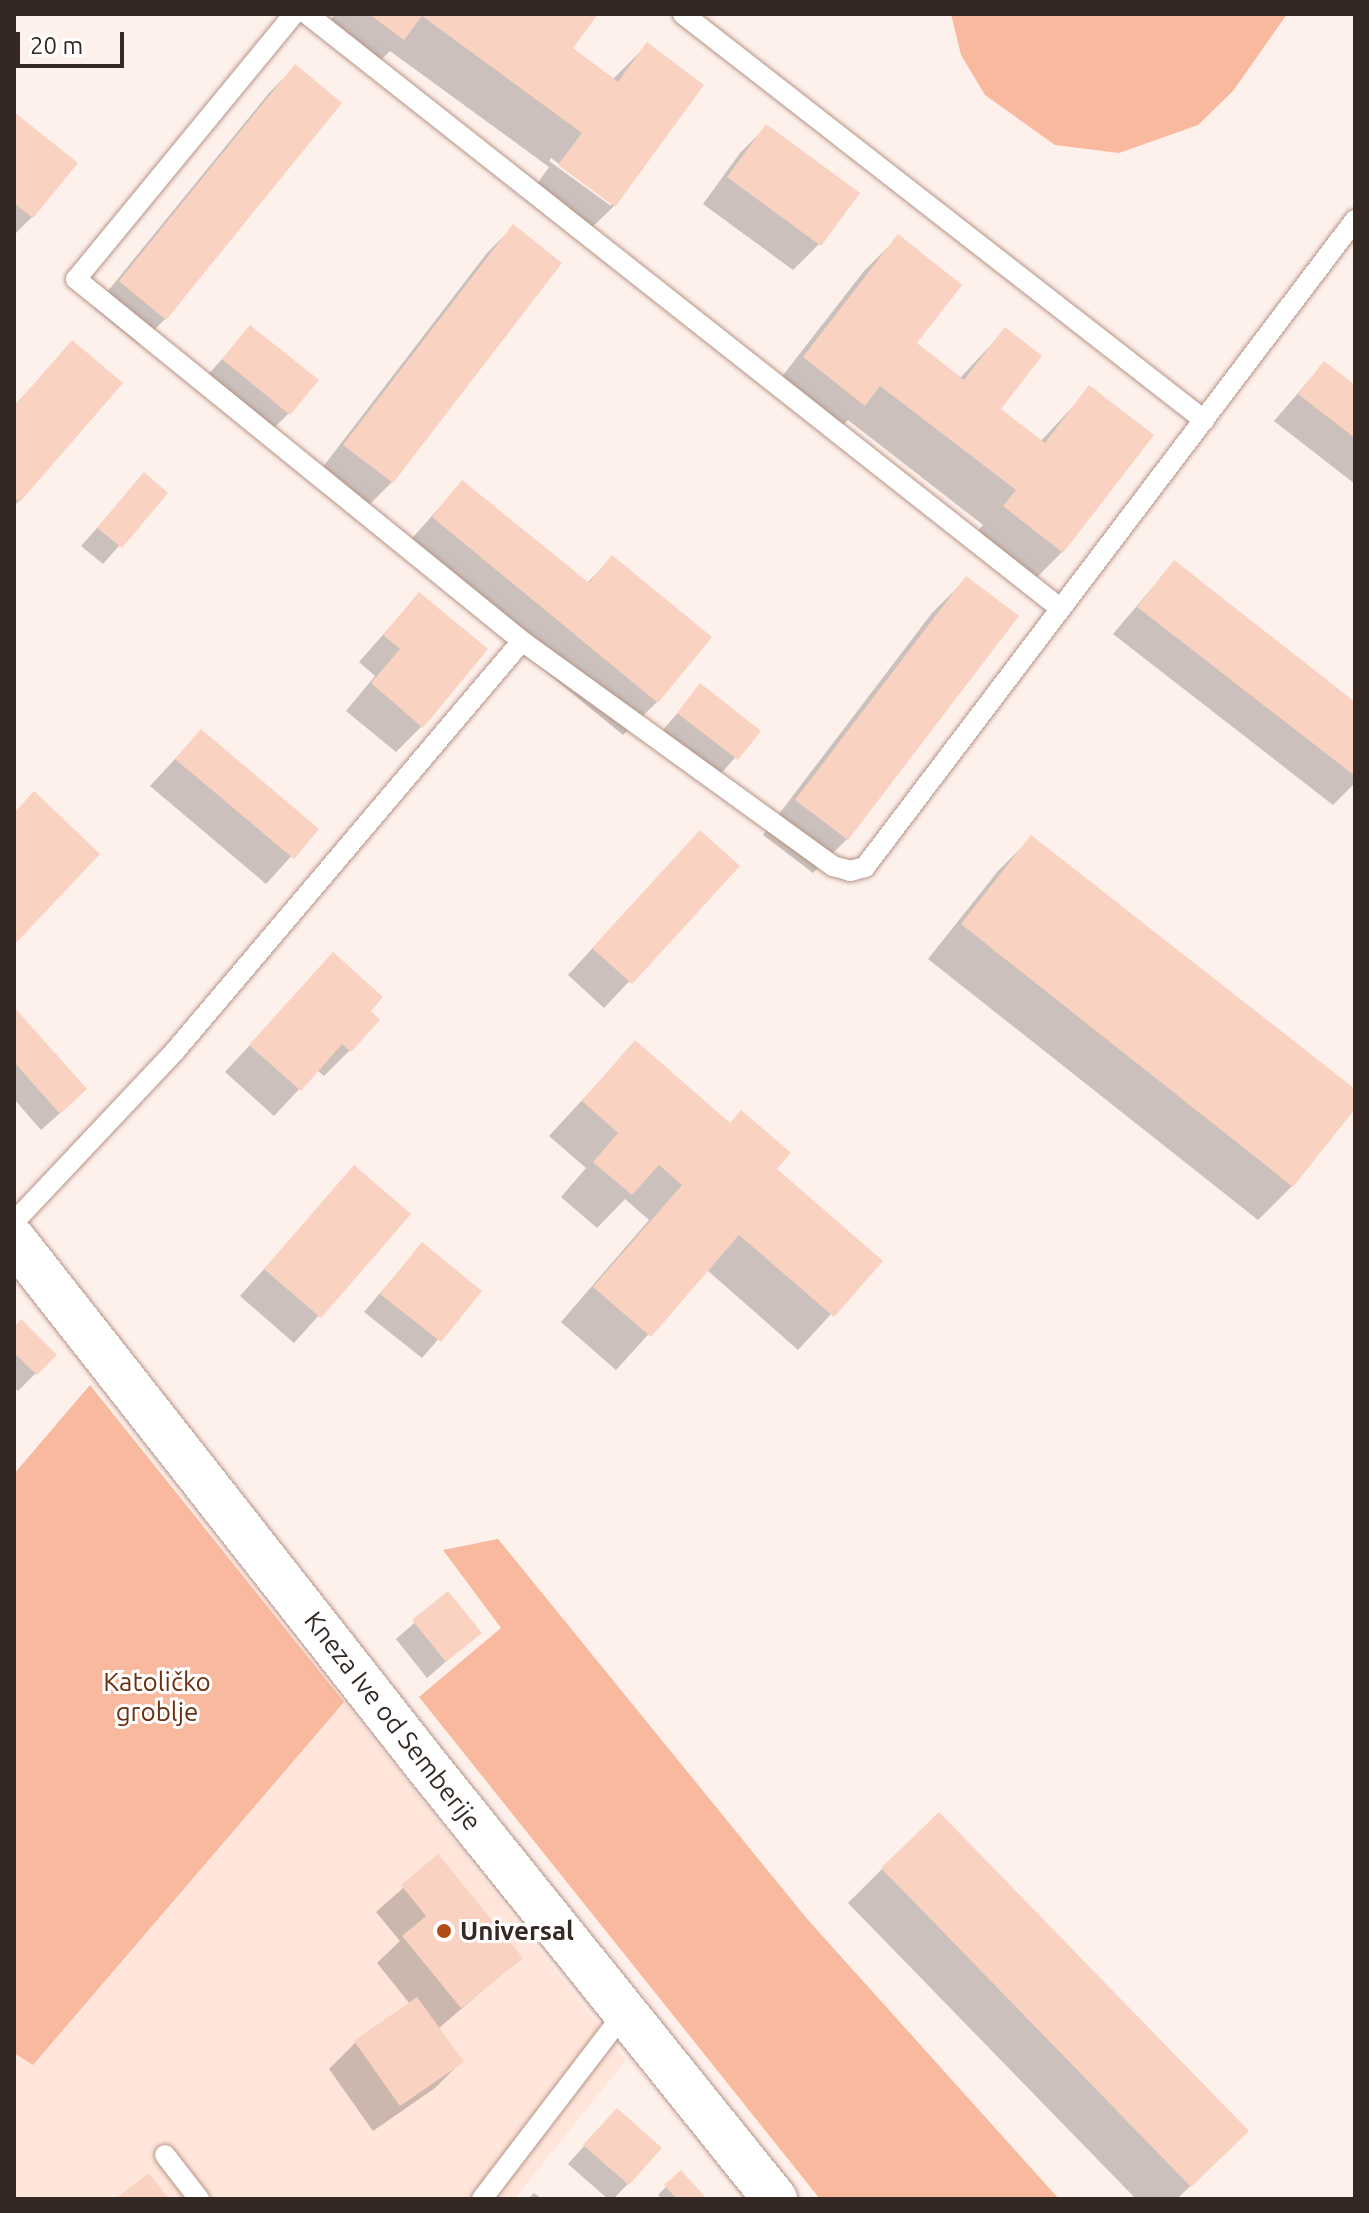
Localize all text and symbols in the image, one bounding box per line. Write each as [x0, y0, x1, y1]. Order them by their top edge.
scale bar [20, 16, 128, 66]
text: 20 m [30, 32, 83, 59]
street label: Kneza Ive od Semberije [298, 1605, 488, 1837]
park label: Katoličko groblje [103, 1666, 211, 1728]
place label: Universal [460, 1915, 574, 1947]
marker: Universal [435, 1922, 453, 1940]

